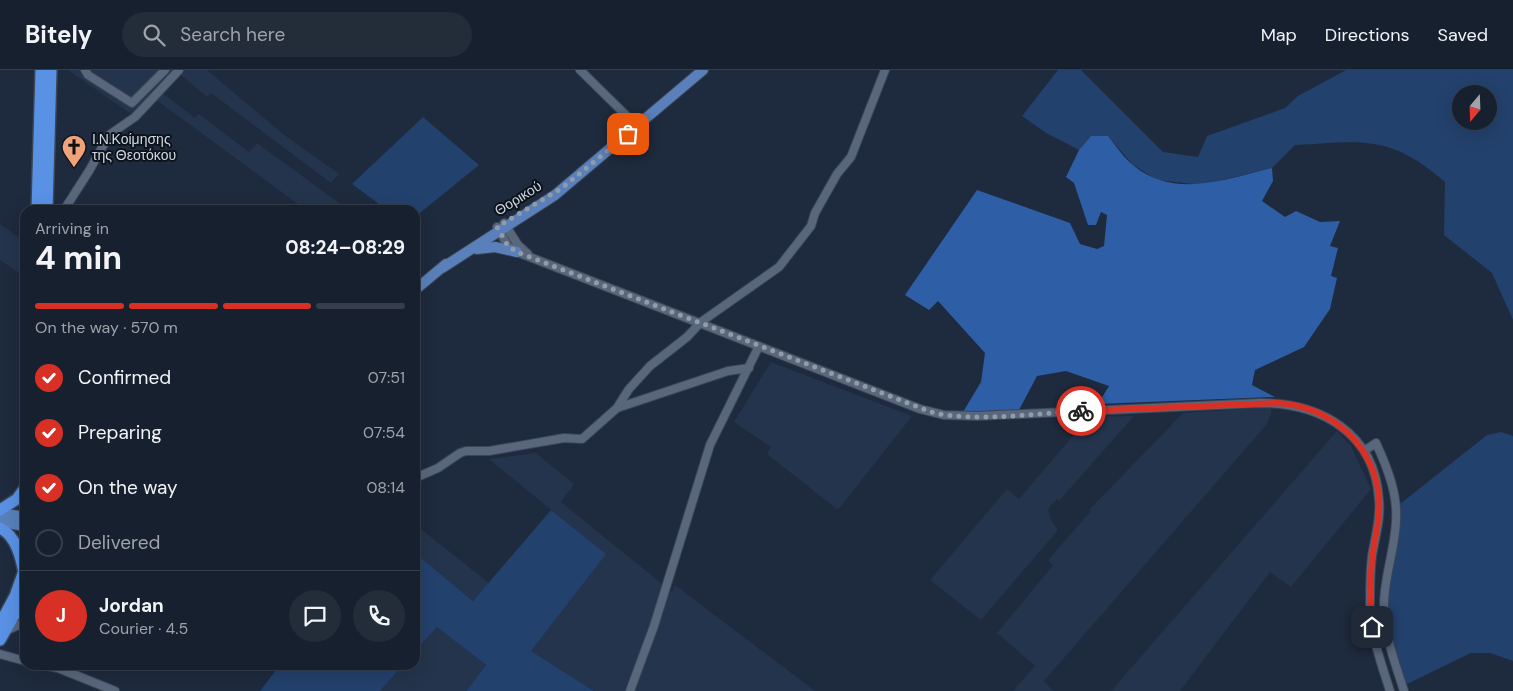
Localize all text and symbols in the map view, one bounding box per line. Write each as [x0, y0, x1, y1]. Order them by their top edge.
search box [122, 12, 472, 57]
text: Bitely [25, 19, 92, 50]
icon: search [140, 21, 168, 49]
text: Search here [180, 22, 285, 47]
text: Map [1261, 23, 1297, 47]
text: Directions [1325, 23, 1410, 47]
text: Saved [1438, 23, 1488, 47]
north arrow [1452, 85, 1498, 130]
map controls [1452, 85, 1497, 130]
pin [607, 113, 649, 155]
icon: bag [614, 120, 642, 148]
place label: Ι.Ν.Κοίμησης της Θεοτόκου [92, 130, 176, 164]
church icon: Ι.Ν.Κοίμησης της Θεοτόκου [61, 134, 87, 168]
street label: Θορικού [491, 177, 545, 219]
text: Arriving in [35, 218, 109, 239]
text: 08:24–08:29 [285, 235, 405, 260]
text: 4 min [35, 237, 122, 279]
text: On the way · 570 m [35, 317, 178, 338]
icon: check [35, 364, 63, 392]
text: Confirmed [78, 365, 171, 390]
text: 07:51 [368, 367, 405, 388]
courier [1056, 386, 1106, 436]
icon: bike [1067, 397, 1095, 425]
icon: check [35, 419, 63, 447]
text: Preparing [78, 420, 162, 445]
text: 07:54 [363, 422, 405, 443]
icon: check [35, 474, 63, 502]
text: On the way [78, 475, 178, 500]
text: 08:14 [366, 477, 405, 498]
text: Delivered [78, 530, 160, 555]
button: chat [289, 590, 341, 642]
button: phone [353, 590, 405, 642]
text: Jordan [99, 593, 164, 618]
text: J [56, 603, 66, 628]
pin [1351, 606, 1393, 648]
icon: home [1358, 613, 1386, 641]
text: Courier · 4.5 [99, 618, 188, 639]

